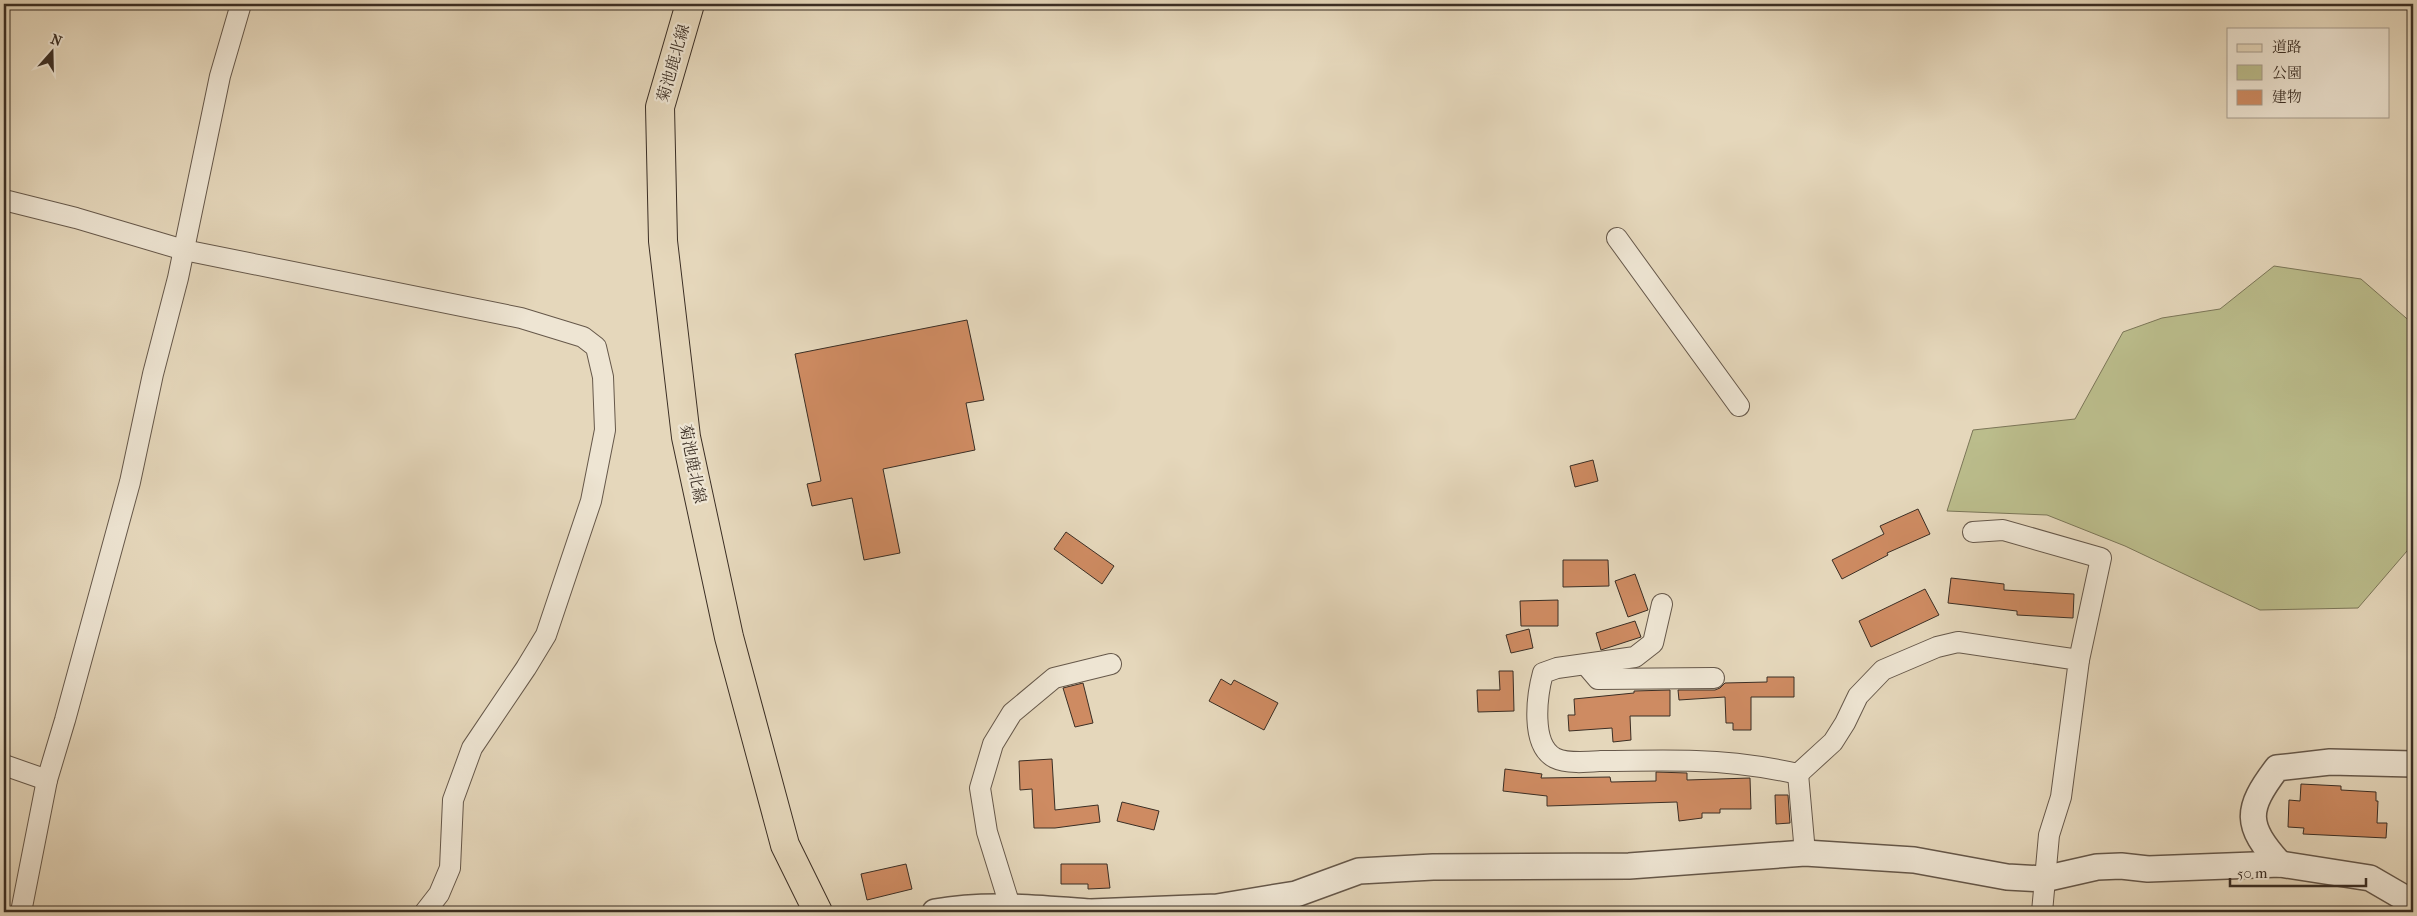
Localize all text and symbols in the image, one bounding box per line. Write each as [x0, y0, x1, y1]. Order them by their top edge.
street label: 菊池鹿北線 [653, 22, 693, 104]
north arrow [28, 28, 78, 78]
legend [2227, 28, 2390, 118]
text: N [48, 30, 65, 50]
text: 道路 [2272, 38, 2302, 56]
text: 公園 [2272, 64, 2302, 82]
text: 建物 [2272, 88, 2302, 106]
street label: 菊池鹿北線 [676, 423, 710, 505]
scale bar [2230, 856, 2366, 888]
text: 50 m [2237, 864, 2268, 882]

